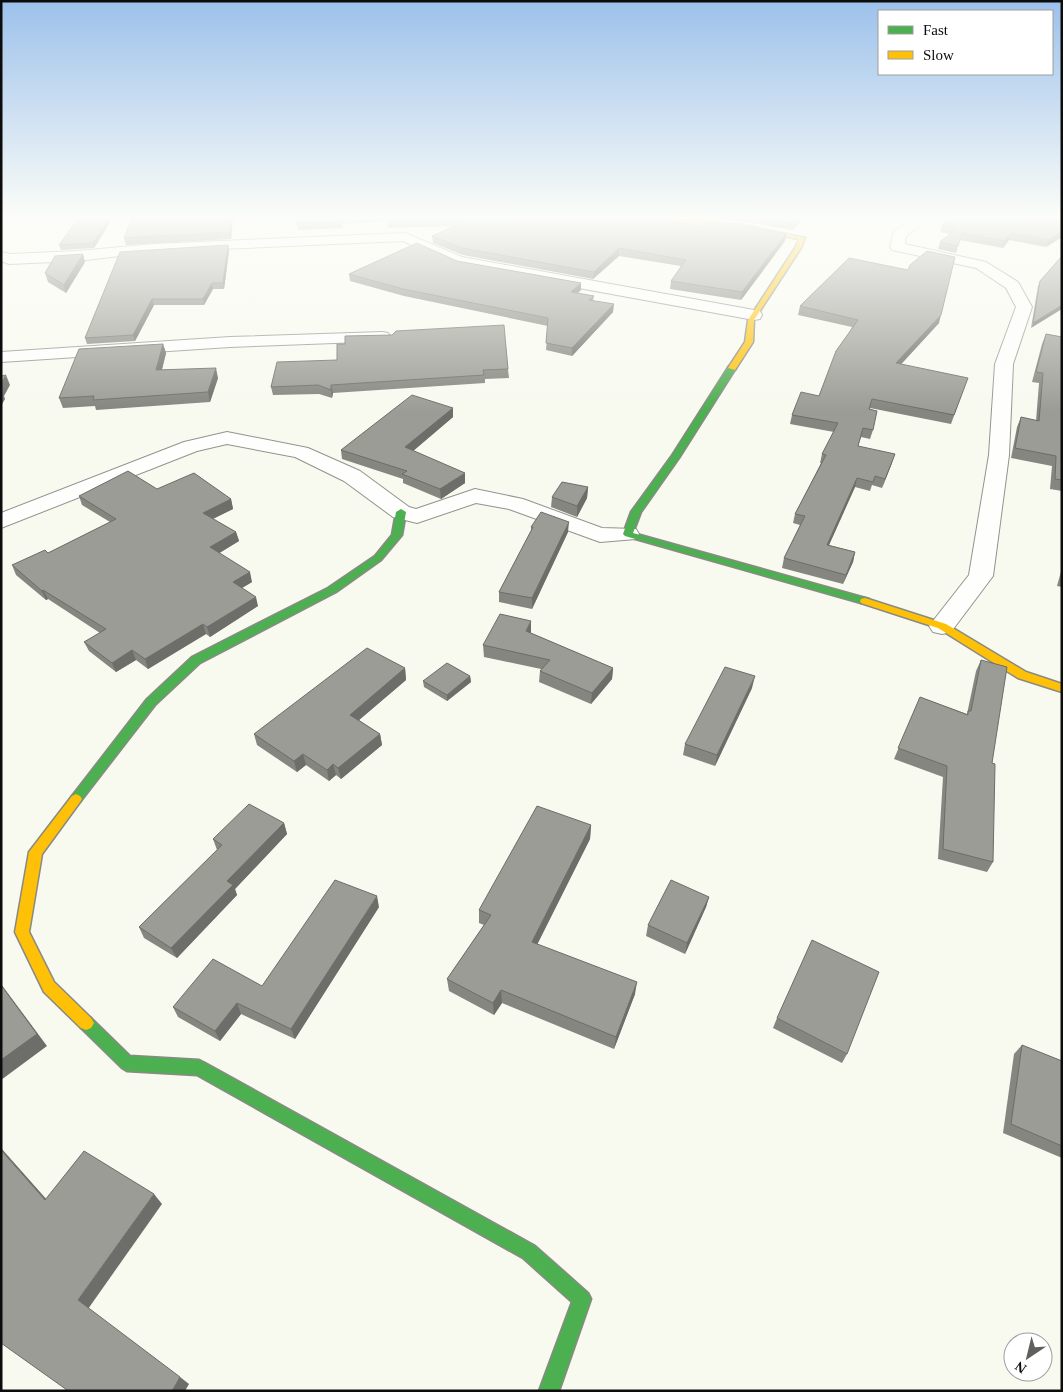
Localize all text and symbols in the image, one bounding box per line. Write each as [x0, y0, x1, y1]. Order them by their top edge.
legend [878, 10, 1053, 75]
text: Fast [923, 22, 949, 38]
text: Slow [923, 47, 954, 63]
north arrow [1003, 1332, 1053, 1382]
text: N [1012, 1358, 1029, 1376]

